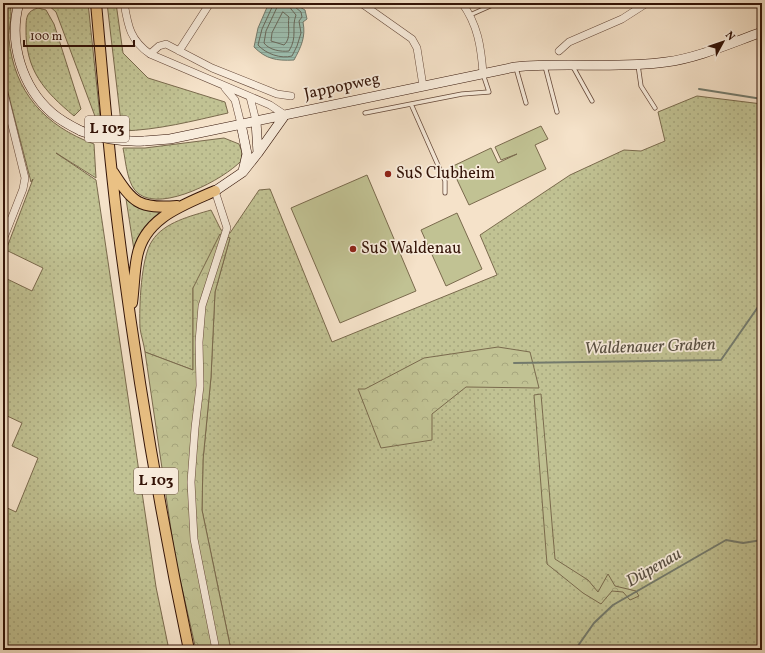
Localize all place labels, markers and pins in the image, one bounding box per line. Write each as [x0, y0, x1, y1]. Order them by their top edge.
place label: SuS Clubheim [396, 163, 495, 185]
marker: SuS Clubheim [383, 169, 393, 179]
place label: SuS Waldenau [361, 238, 461, 260]
marker: SuS Waldenau [348, 244, 358, 254]

